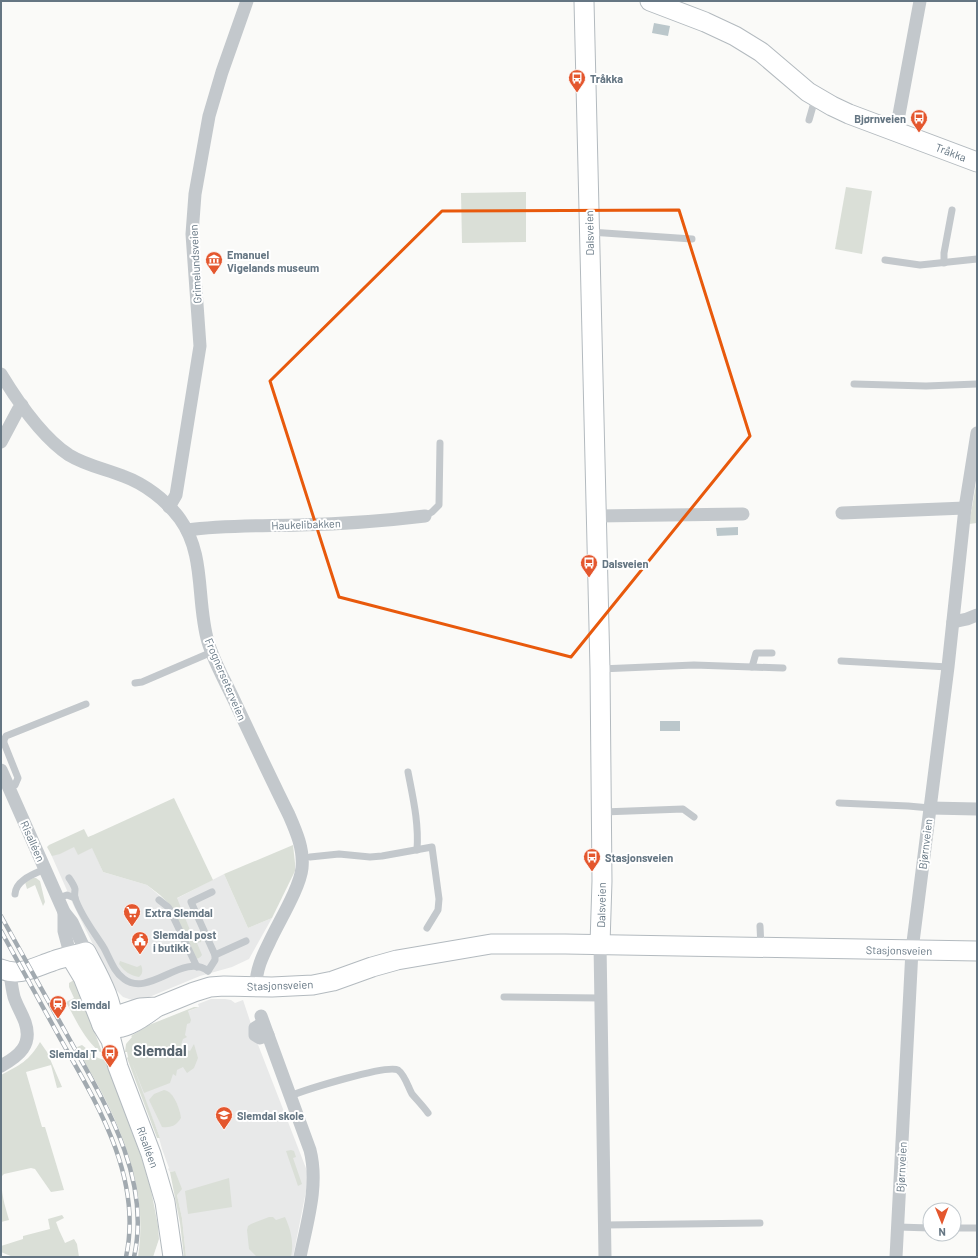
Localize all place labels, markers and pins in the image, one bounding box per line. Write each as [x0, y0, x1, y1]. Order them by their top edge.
bus stop icon: Tråkka [567, 68, 587, 93]
place label: Tråkka [590, 72, 623, 85]
bus stop icon: Bjørnveien [909, 108, 929, 133]
place label: Bjørnveien [854, 112, 906, 125]
place label: Emanuel Vigelands museum [227, 248, 319, 274]
museum icon: Emanuel Vigelands museum [204, 250, 224, 275]
bus stop icon: Dalsveien [579, 553, 599, 578]
place label: Dalsveien [602, 557, 649, 570]
bus stop icon: Stasjonsveien [582, 847, 602, 872]
place label: Stasjonsveien [605, 851, 673, 864]
supermarket icon: Extra Slemdal [122, 902, 142, 927]
place label: Extra Slemdal [145, 906, 213, 919]
place label: Slemdal post i butikk [153, 928, 216, 954]
public building icon: Slemdal post i butikk [130, 930, 150, 955]
station icon: Slemdal [48, 994, 68, 1019]
place label: Slemdal [71, 998, 110, 1011]
bus stop icon: Slemdal T [100, 1043, 120, 1068]
place label: Slemdal T [49, 1047, 98, 1060]
school or university icon: Slemdal skole [214, 1105, 234, 1130]
place label: Slemdal skole [237, 1109, 304, 1122]

